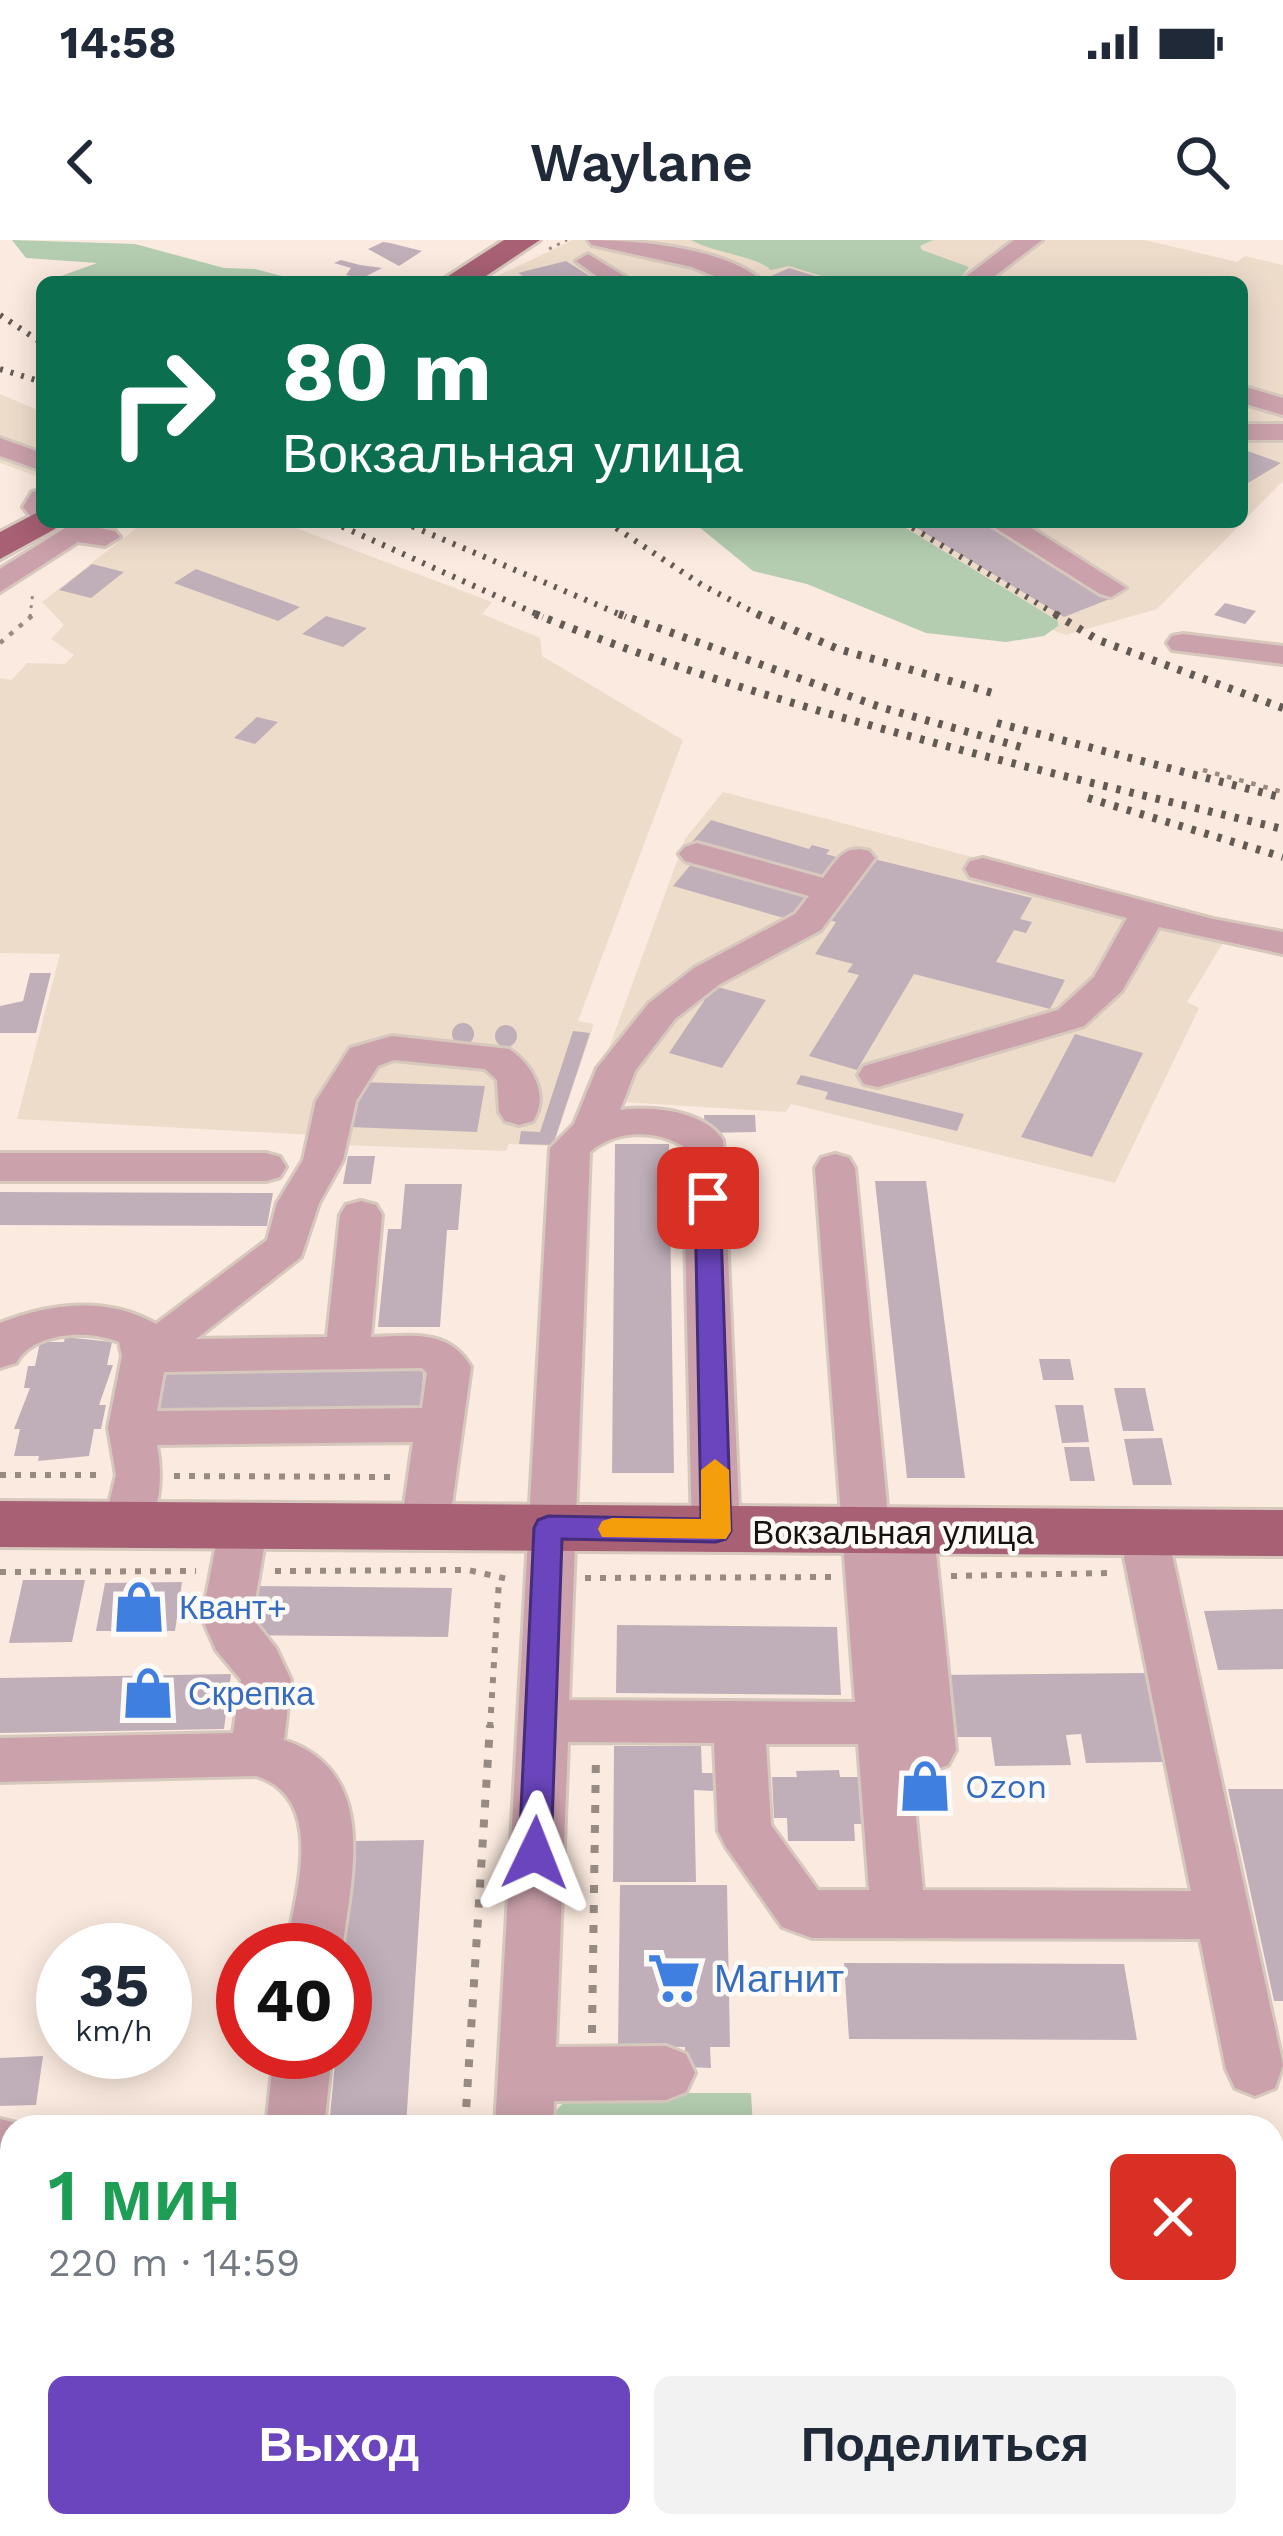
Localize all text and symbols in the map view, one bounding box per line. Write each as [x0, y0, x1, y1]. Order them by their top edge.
text: 14:58 [60, 16, 177, 69]
icon: back [48, 129, 114, 195]
icon: search [1169, 129, 1235, 195]
text: Waylane [530, 131, 753, 194]
text: 80 m [282, 322, 492, 420]
icon: right [84, 324, 240, 480]
text: Вокзальная улица [282, 422, 743, 485]
pin [657, 1147, 759, 1249]
icon: arrive [675, 1165, 741, 1231]
street label: Вокзальная улица [752, 1513, 1034, 1552]
shop icon: Квант+ [110, 1578, 168, 1636]
place label: Квант+ [179, 1588, 287, 1627]
shop icon: Скрепка [119, 1664, 177, 1722]
place label: Скрепка [188, 1674, 315, 1713]
shop icon: Ozon [896, 1757, 954, 1815]
place label: Ozon [965, 1767, 1047, 1806]
position arrow [472, 1790, 598, 1916]
speed limit sign: 40 [216, 1923, 372, 2079]
supermarket icon: Магнит [645, 1949, 703, 2007]
text: 35 [79, 1950, 149, 2021]
place label: Магнит [714, 1956, 844, 2001]
text: km/h [75, 2013, 153, 2048]
text: 1 мин [48, 2153, 241, 2237]
button: close [1110, 2154, 1236, 2280]
text: 220 m · 14:59 [48, 2240, 300, 2285]
button: Выход [48, 2376, 630, 2514]
button: Поделиться [654, 2376, 1236, 2514]

